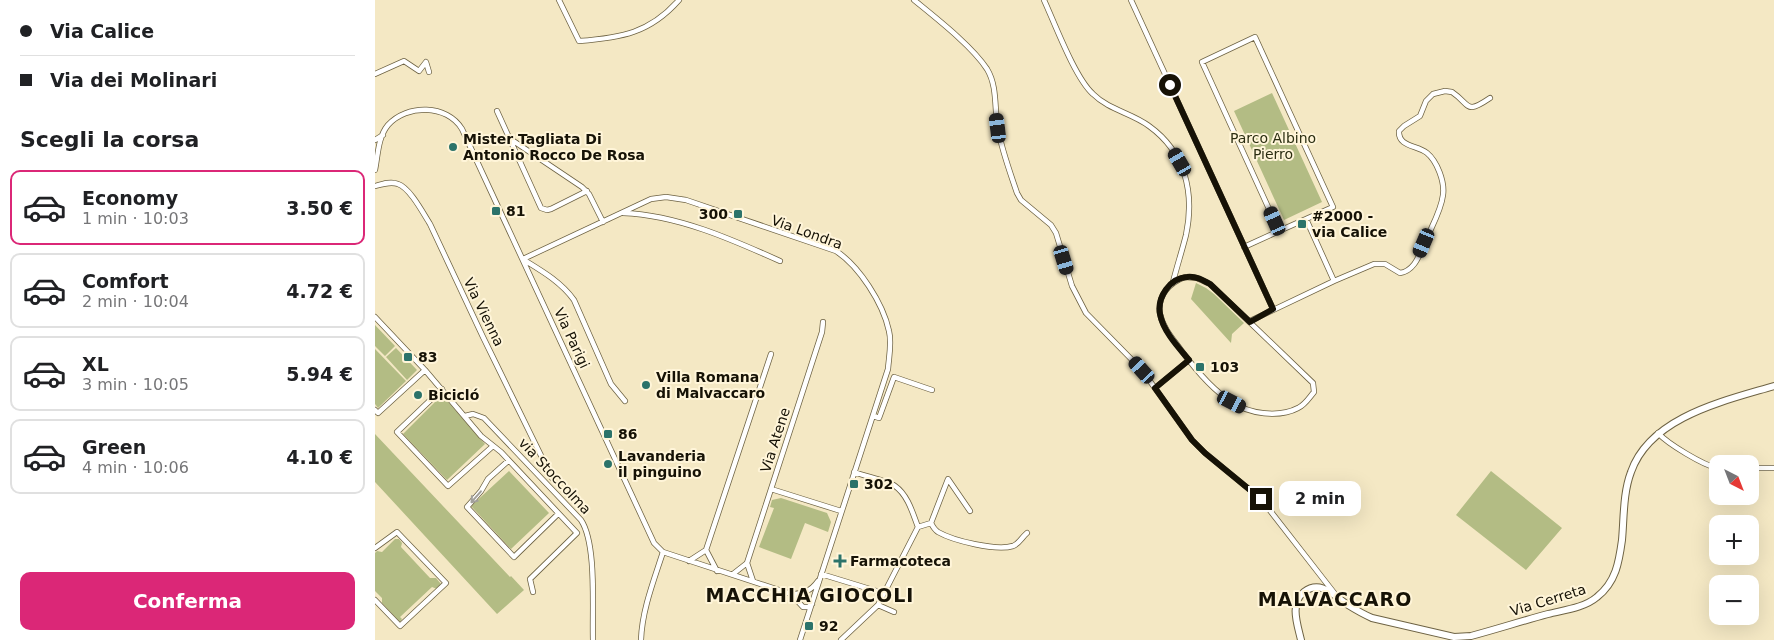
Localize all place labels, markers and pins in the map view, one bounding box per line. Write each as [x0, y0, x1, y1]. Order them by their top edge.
place label: Mister Tagliata Di Antonio Rocco De Rosa [463, 131, 645, 163]
marker: Mister Tagliata Di Antonio Rocco De Rosa [447, 141, 459, 153]
place label: 81 [506, 203, 525, 219]
marker: 81 [490, 205, 502, 217]
place label: 300 [699, 206, 728, 222]
marker: 300 [732, 208, 744, 220]
place label: #2000 - via Calice [1312, 208, 1387, 240]
marker: #2000 - via Calice [1296, 218, 1308, 230]
place label: 83 [418, 349, 437, 365]
marker: 83 [402, 351, 414, 363]
place label: 103 [1210, 359, 1239, 375]
marker: 103 [1194, 361, 1206, 373]
place label: Villa Romana di Malvaccaro [656, 369, 765, 401]
marker: Villa Romana di Malvaccaro [640, 379, 652, 391]
place label: Bicicló [428, 387, 480, 403]
marker: Bicicló [412, 389, 424, 401]
place label: 86 [618, 426, 637, 442]
marker: 86 [602, 428, 614, 440]
place label: Lavanderia il pinguino [618, 448, 706, 480]
marker: Lavanderia il pinguino [602, 458, 614, 470]
place label: 302 [864, 476, 893, 492]
marker: 302 [848, 478, 860, 490]
place label: Farmacoteca [850, 553, 951, 569]
marker: Farmacoteca [834, 555, 846, 567]
place label: 92 [819, 618, 838, 634]
marker: 92 [803, 620, 815, 632]

